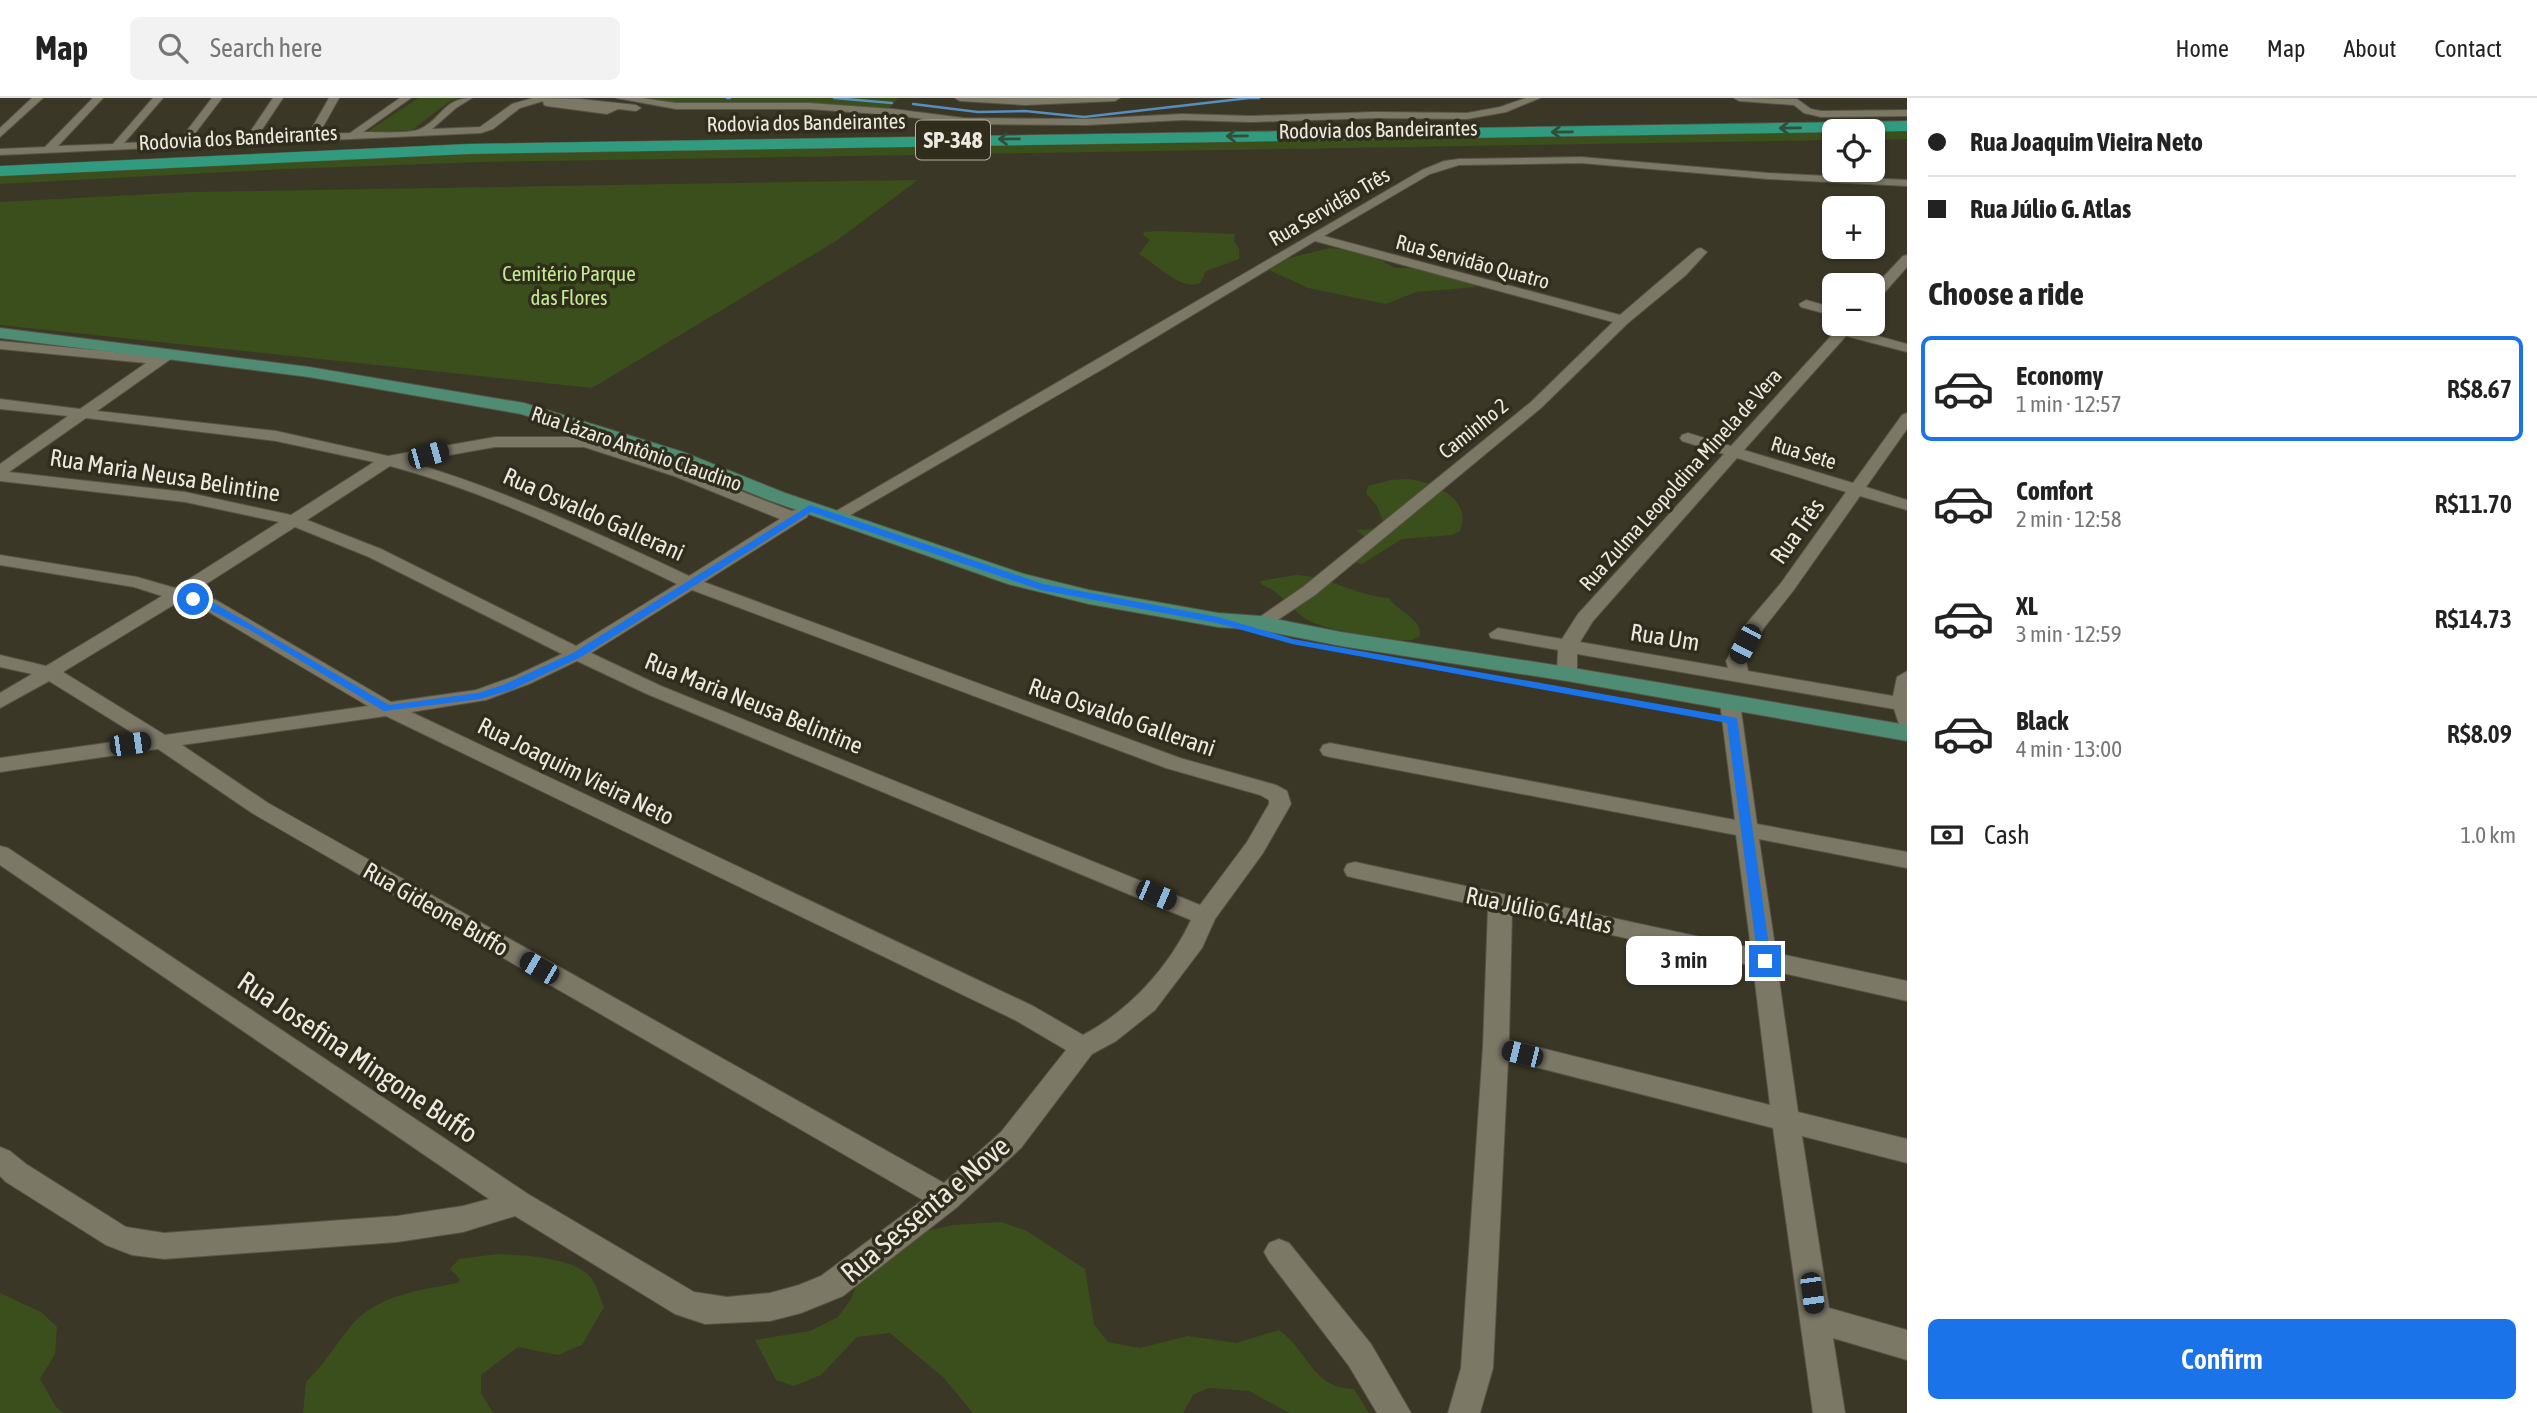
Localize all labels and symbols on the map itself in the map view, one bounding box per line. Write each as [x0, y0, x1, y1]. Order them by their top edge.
street label: Rodovia dos Bandeirantes [706, 108, 906, 136]
street label: Rodovia dos Bandeirantes [1278, 115, 1478, 143]
street label: Rodovia dos Bandeirantes [138, 120, 338, 154]
road number: SP-348 [916, 120, 990, 159]
one-way arrow [1779, 122, 1802, 135]
one-way arrow [1551, 125, 1574, 139]
one-way arrow [1226, 129, 1249, 143]
one-way arrow [998, 133, 1021, 146]
street label: Rua Servidão Três [1265, 162, 1393, 250]
street label: Rua Servidão Quatro [1394, 229, 1552, 293]
park label: Cemitério Parque das Flores [502, 261, 636, 309]
street label: Rua Zulma Leopoldina Minela de Vera [1574, 363, 1786, 595]
street label: Caminho 2 [1434, 393, 1512, 463]
street label: Rua Lázaro Antônio Claudino [529, 401, 745, 495]
street label: Rua Sete [1768, 431, 1840, 473]
car [405, 439, 452, 471]
street label: Rua Maria Neusa Belintine [48, 443, 282, 507]
street label: Rua Osvaldo Gallerani [499, 462, 689, 566]
street label: Rua Três [1764, 493, 1830, 569]
route start [177, 583, 209, 615]
street label: Rua Um [1629, 618, 1701, 656]
car [1726, 621, 1765, 667]
street label: Rua Maria Neusa Belintine [641, 647, 867, 759]
street label: Rua Osvaldo Gallerani [1025, 672, 1219, 762]
street label: Rua Joaquim Vieira Neto [473, 712, 679, 830]
car [108, 731, 153, 757]
street label: Rua Gideone Buffo [359, 857, 513, 961]
car [1133, 877, 1180, 913]
street label: Rua Júlio G. Atlas [1463, 881, 1615, 939]
callout: 3 min [1625, 936, 1740, 986]
route end [1749, 945, 1781, 977]
car [516, 948, 563, 988]
street label: Rua Josefina Mingone Buffo [232, 965, 484, 1149]
car [1500, 1039, 1545, 1069]
street label: Rua Sessenta e Nove [834, 1129, 1016, 1289]
car [1799, 1271, 1826, 1315]

